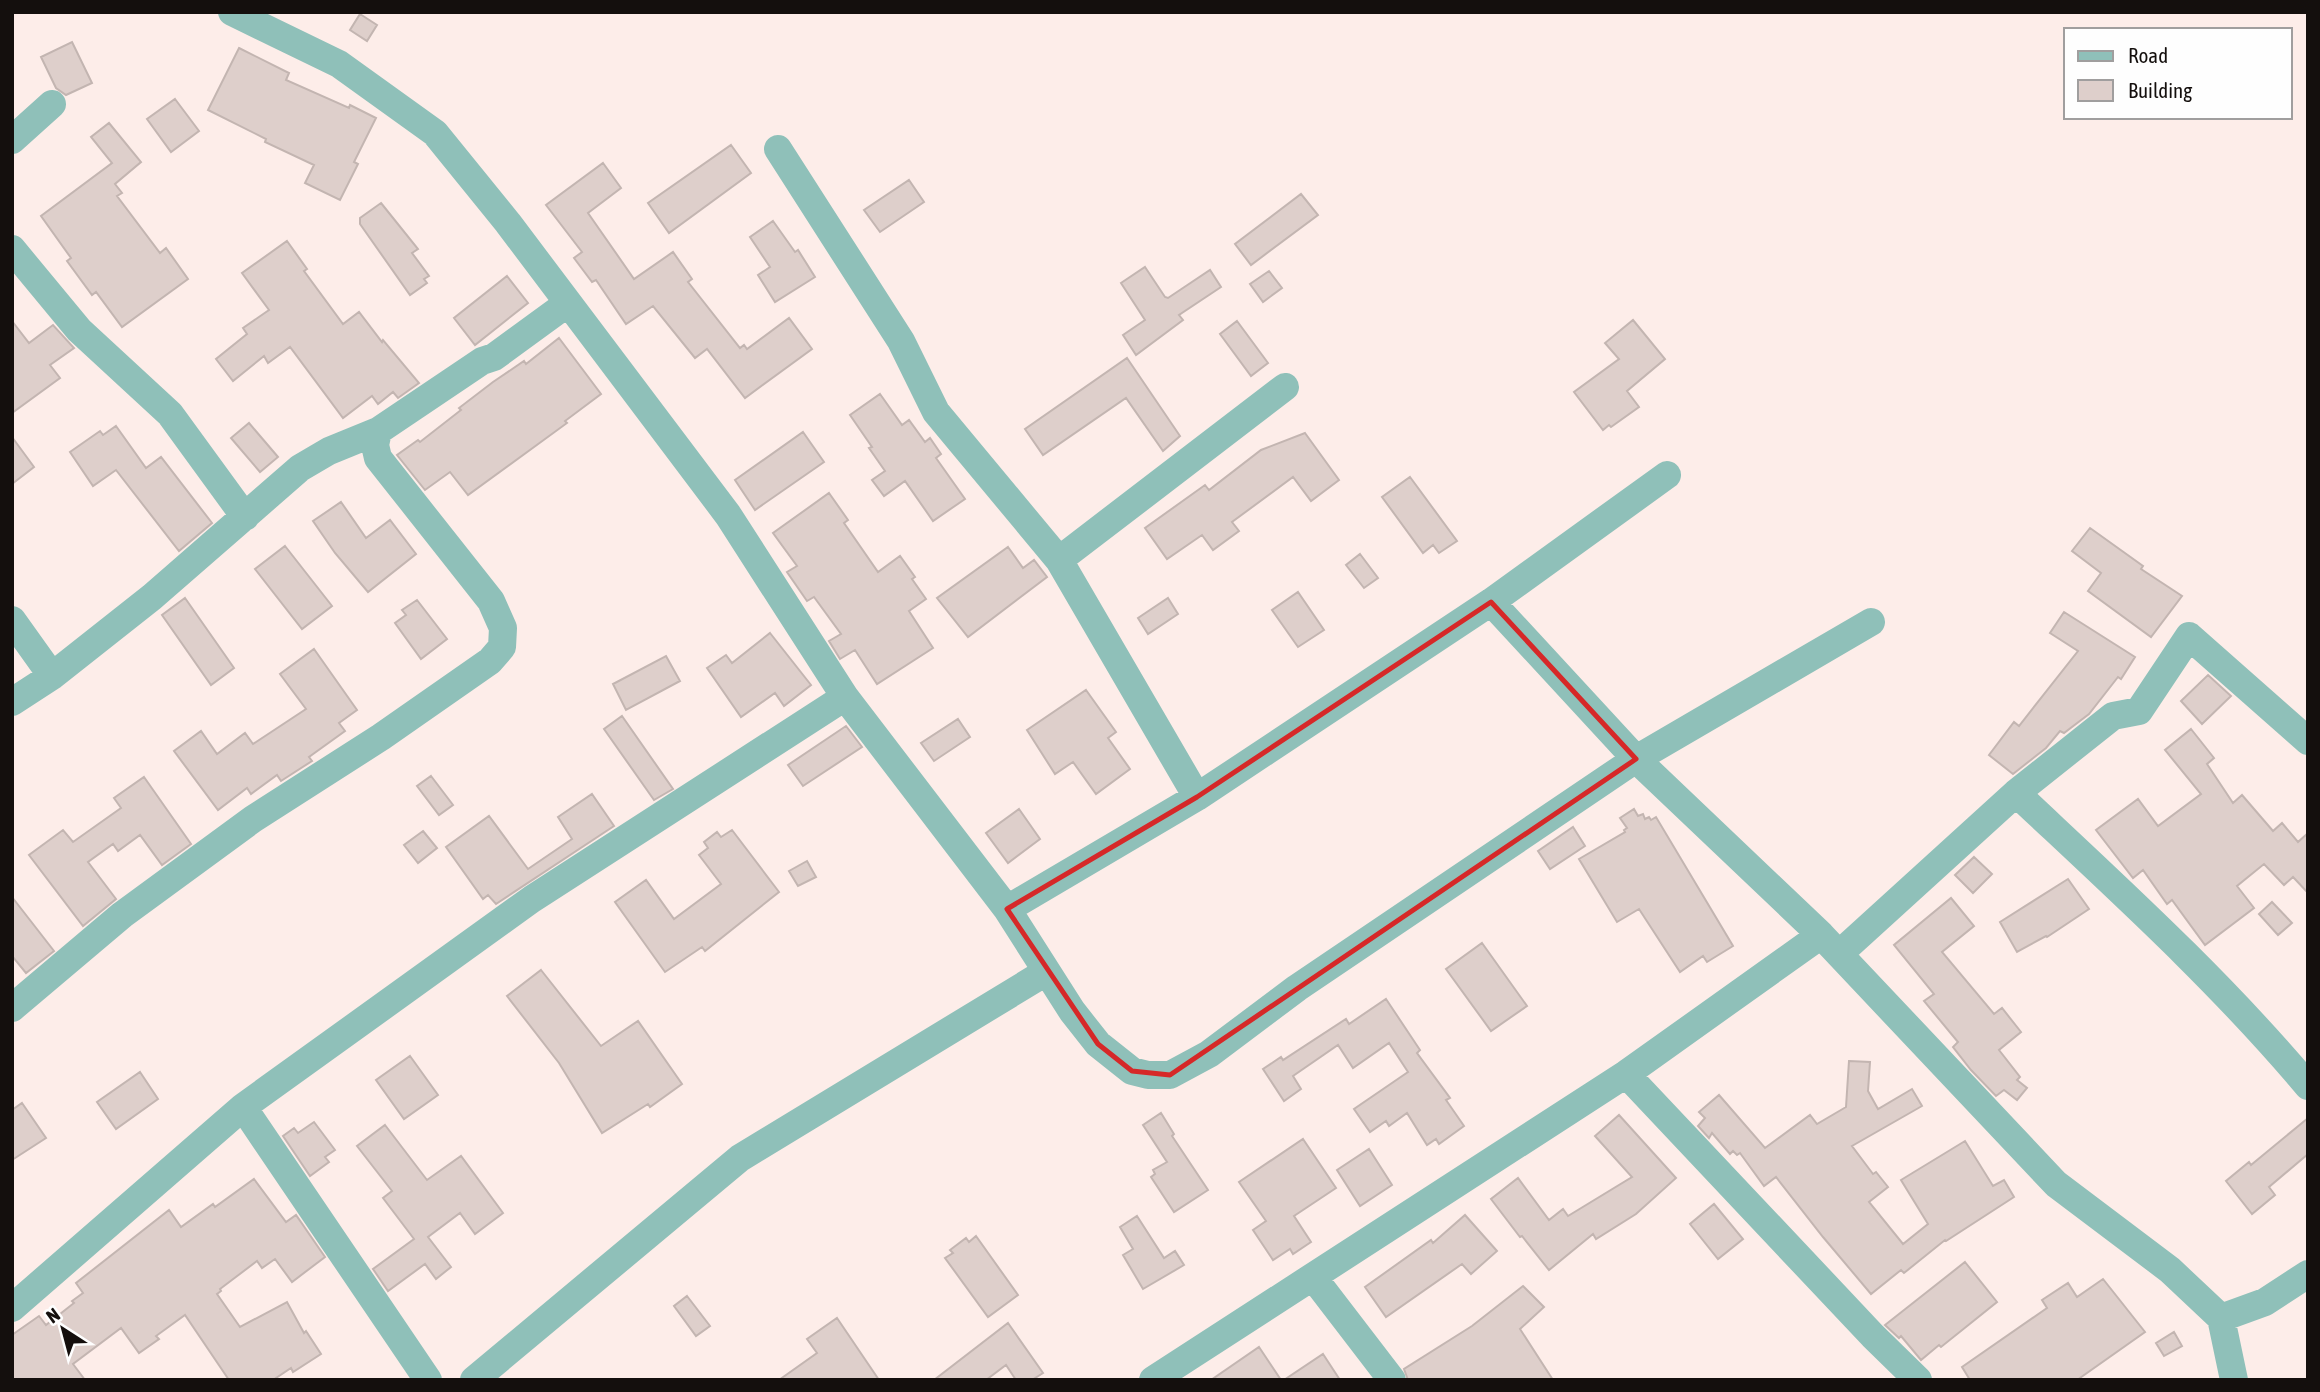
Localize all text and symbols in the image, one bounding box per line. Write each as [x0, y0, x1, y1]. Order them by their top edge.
legend [2064, 28, 2292, 119]
text: Road [2128, 43, 2168, 67]
text: Building [2128, 78, 2192, 102]
north arrow [28, 1294, 98, 1364]
text: N [42, 1303, 64, 1327]

